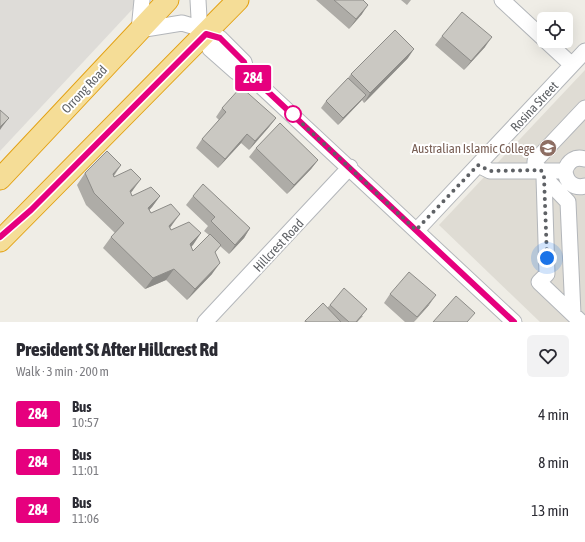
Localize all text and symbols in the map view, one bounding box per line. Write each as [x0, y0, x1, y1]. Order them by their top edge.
map controls [537, 12, 573, 48]
button: locate [537, 12, 573, 48]
street label: Orrong Road [58, 62, 110, 116]
line badge: 284 [230, 65, 276, 91]
text: 284 [243, 70, 263, 86]
street label: Rosina Street [507, 78, 561, 134]
unlabelled marker [284, 105, 302, 123]
school or university icon: Australian Islamic College [538, 138, 558, 158]
place label: Australian Islamic College [412, 141, 535, 156]
street label: Hillcrest Road [250, 216, 307, 275]
your location [537, 248, 557, 268]
button: heart [527, 335, 569, 377]
text: President St After Hillcrest Rd [16, 338, 218, 360]
text: Walk · 3 min · 200 m [16, 364, 109, 379]
text: Bus [72, 398, 92, 415]
text: 284 [28, 406, 48, 422]
text: 4 min [538, 406, 569, 423]
text: 10:57 [72, 415, 99, 430]
text: Bus [72, 446, 92, 463]
text: 284 [28, 454, 48, 470]
text: 8 min [538, 454, 569, 471]
text: 11:01 [72, 463, 99, 478]
text: Bus [72, 494, 92, 511]
text: 284 [28, 502, 48, 518]
text: 13 min [531, 502, 569, 519]
text: 11:06 [72, 511, 99, 526]

